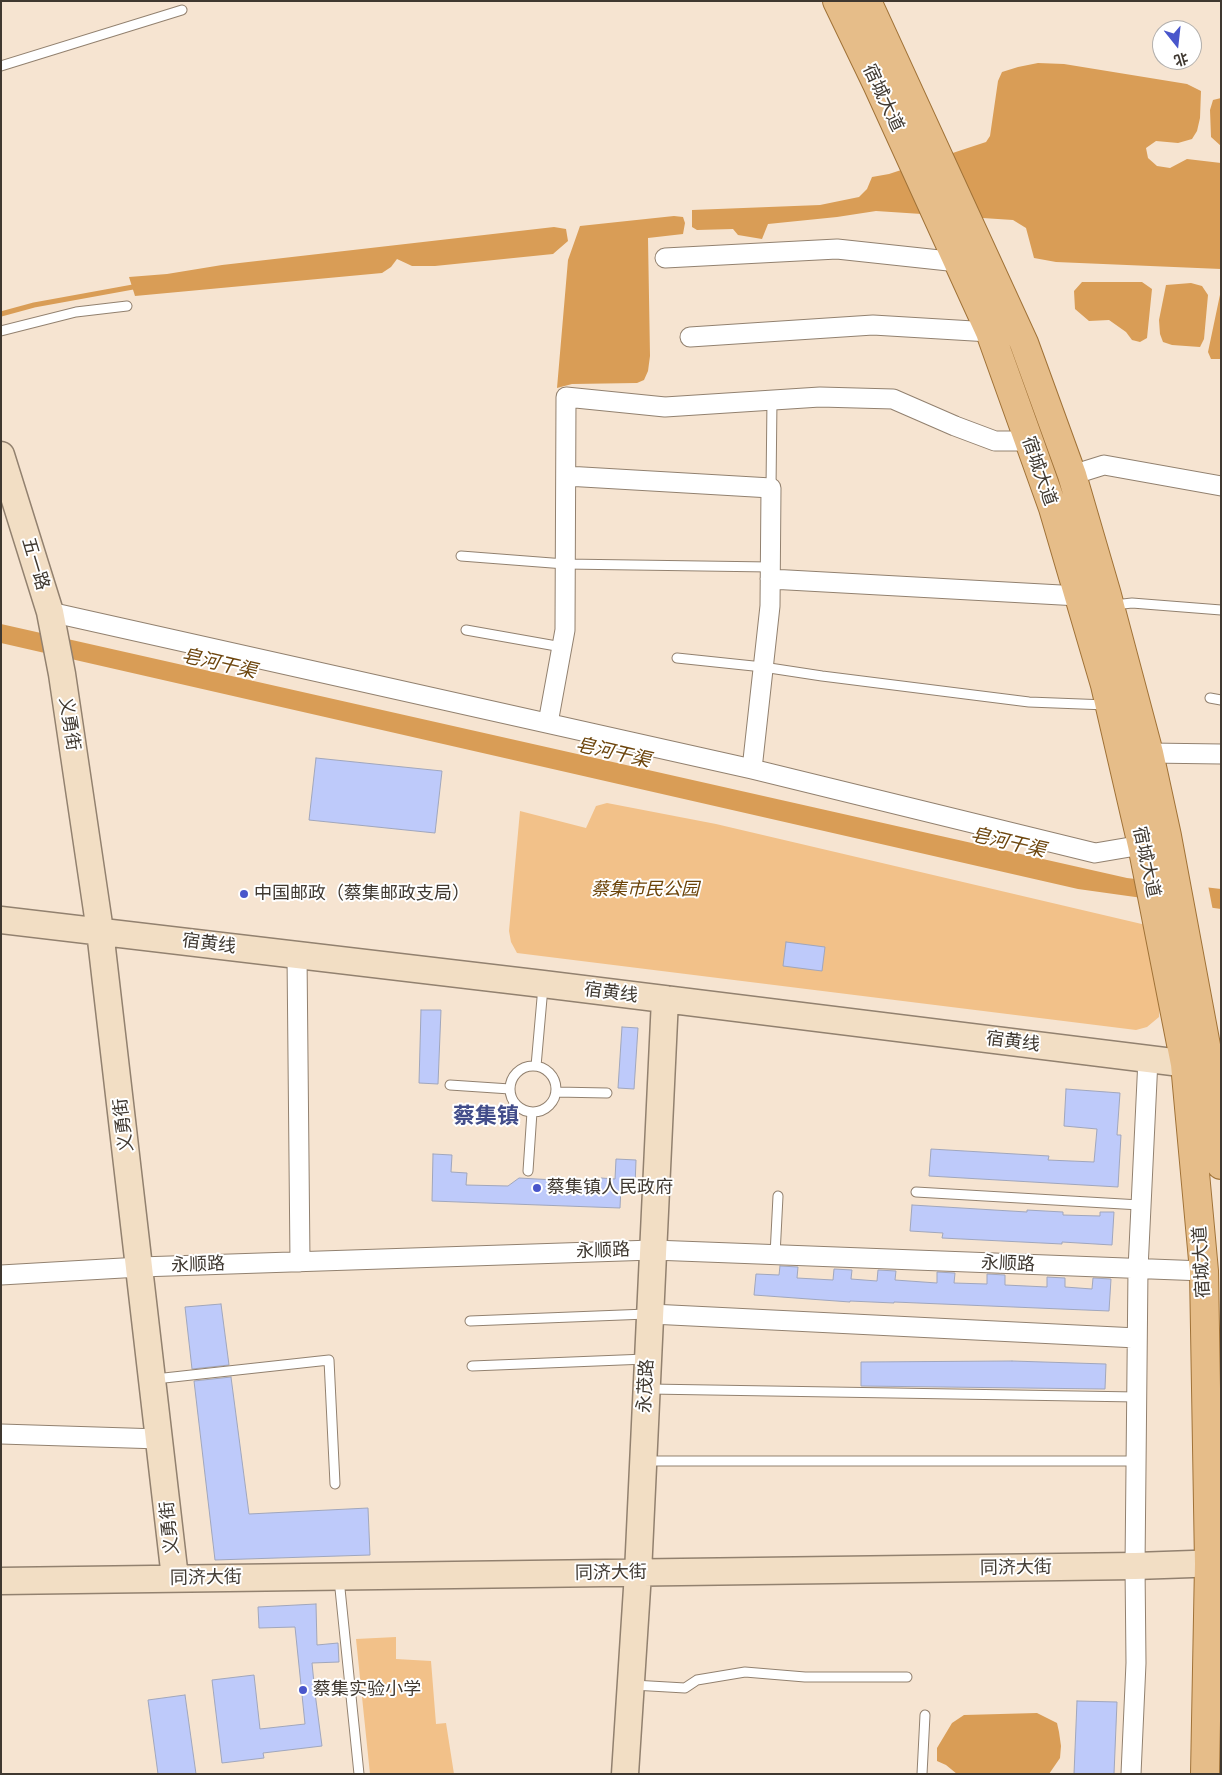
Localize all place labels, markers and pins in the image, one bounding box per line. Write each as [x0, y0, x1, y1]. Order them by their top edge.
place label: 中国邮政（蔡集邮政支局） [254, 883, 470, 905]
marker: 中国邮政（蔡集邮政支局） [238, 888, 250, 900]
place label: 蔡集镇人民政府 [547, 1177, 673, 1199]
marker: 蔡集镇人民政府 [531, 1182, 543, 1194]
place label: 蔡集实验小学 [313, 1679, 421, 1701]
marker: 蔡集实验小学 [297, 1684, 309, 1696]

